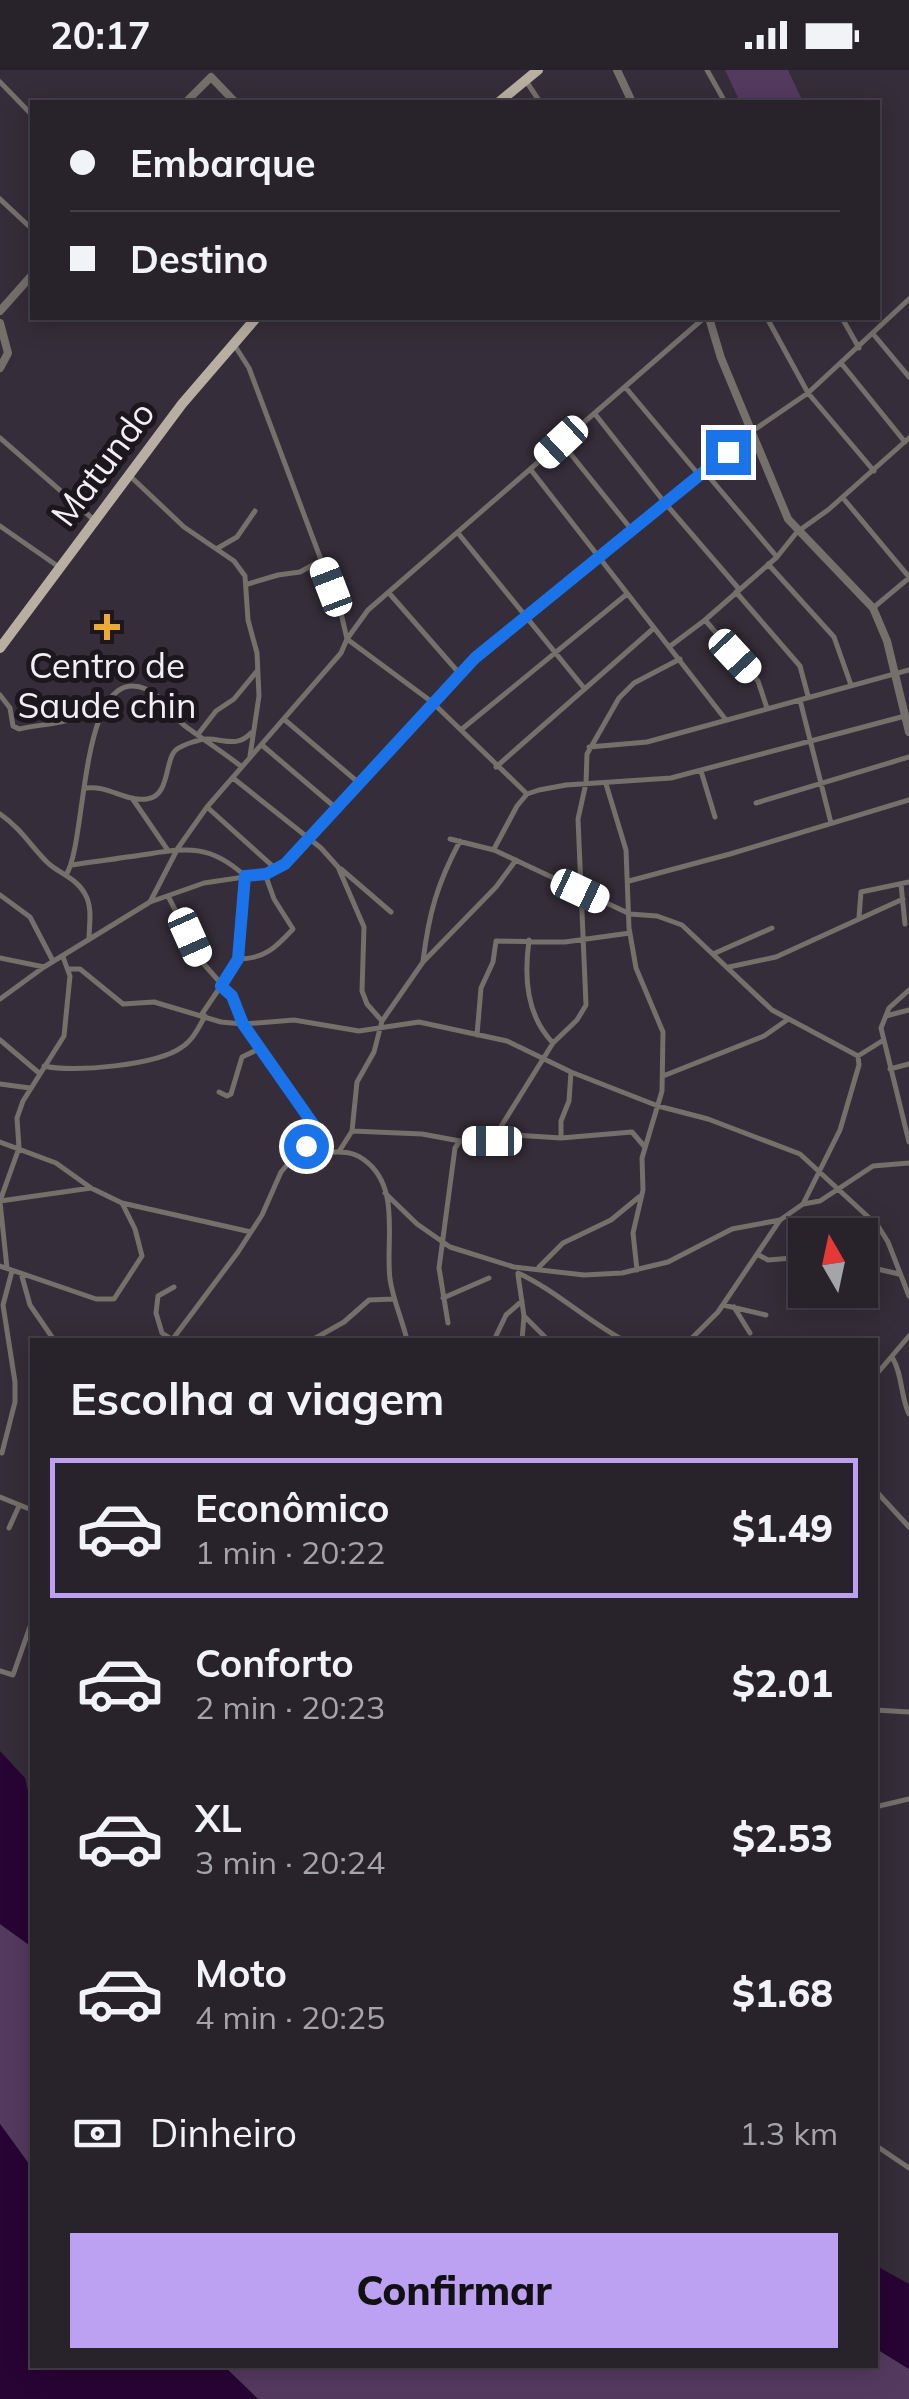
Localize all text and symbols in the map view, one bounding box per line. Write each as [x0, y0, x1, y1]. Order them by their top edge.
text: 20:17 [50, 11, 151, 59]
text: Embarque [130, 139, 316, 187]
text: Destino [130, 235, 268, 283]
street label: Matundo [41, 392, 163, 535]
car [529, 411, 593, 473]
route end [706, 430, 751, 475]
car [306, 554, 356, 620]
marker: Centro de Saude chin [94, 614, 120, 640]
car [704, 624, 766, 688]
place label: Centro de Saude chin [18, 643, 196, 727]
car [546, 865, 614, 917]
car [164, 903, 216, 971]
route start [284, 1124, 329, 1169]
car [462, 1126, 522, 1156]
north arrow [788, 1218, 878, 1308]
map controls [788, 1218, 878, 1308]
text: Escolha a viagem [70, 1370, 445, 1426]
icon: car [75, 1483, 165, 1573]
text: Econômico [195, 1484, 390, 1532]
text: $1.49 [732, 1504, 833, 1552]
text: 1 min · 20:22 [195, 1532, 385, 1572]
icon: car [75, 1638, 165, 1728]
text: Conforto [195, 1639, 354, 1687]
text: $2.01 [732, 1659, 833, 1707]
text: 2 min · 20:23 [195, 1687, 385, 1727]
icon: car [75, 1793, 165, 1883]
text: XL [195, 1794, 242, 1842]
text: $2.53 [732, 1814, 833, 1862]
text: 3 min · 20:24 [195, 1842, 385, 1882]
icon: car [75, 1948, 165, 2038]
text: Moto [195, 1949, 287, 1997]
text: $1.68 [732, 1969, 833, 2017]
text: 4 min · 20:25 [195, 1997, 385, 2037]
icon: cash [70, 2106, 125, 2161]
text: Dinheiro [150, 2109, 297, 2157]
text: 1.3 km [739, 2113, 838, 2153]
button: Confirmar [70, 2233, 838, 2348]

